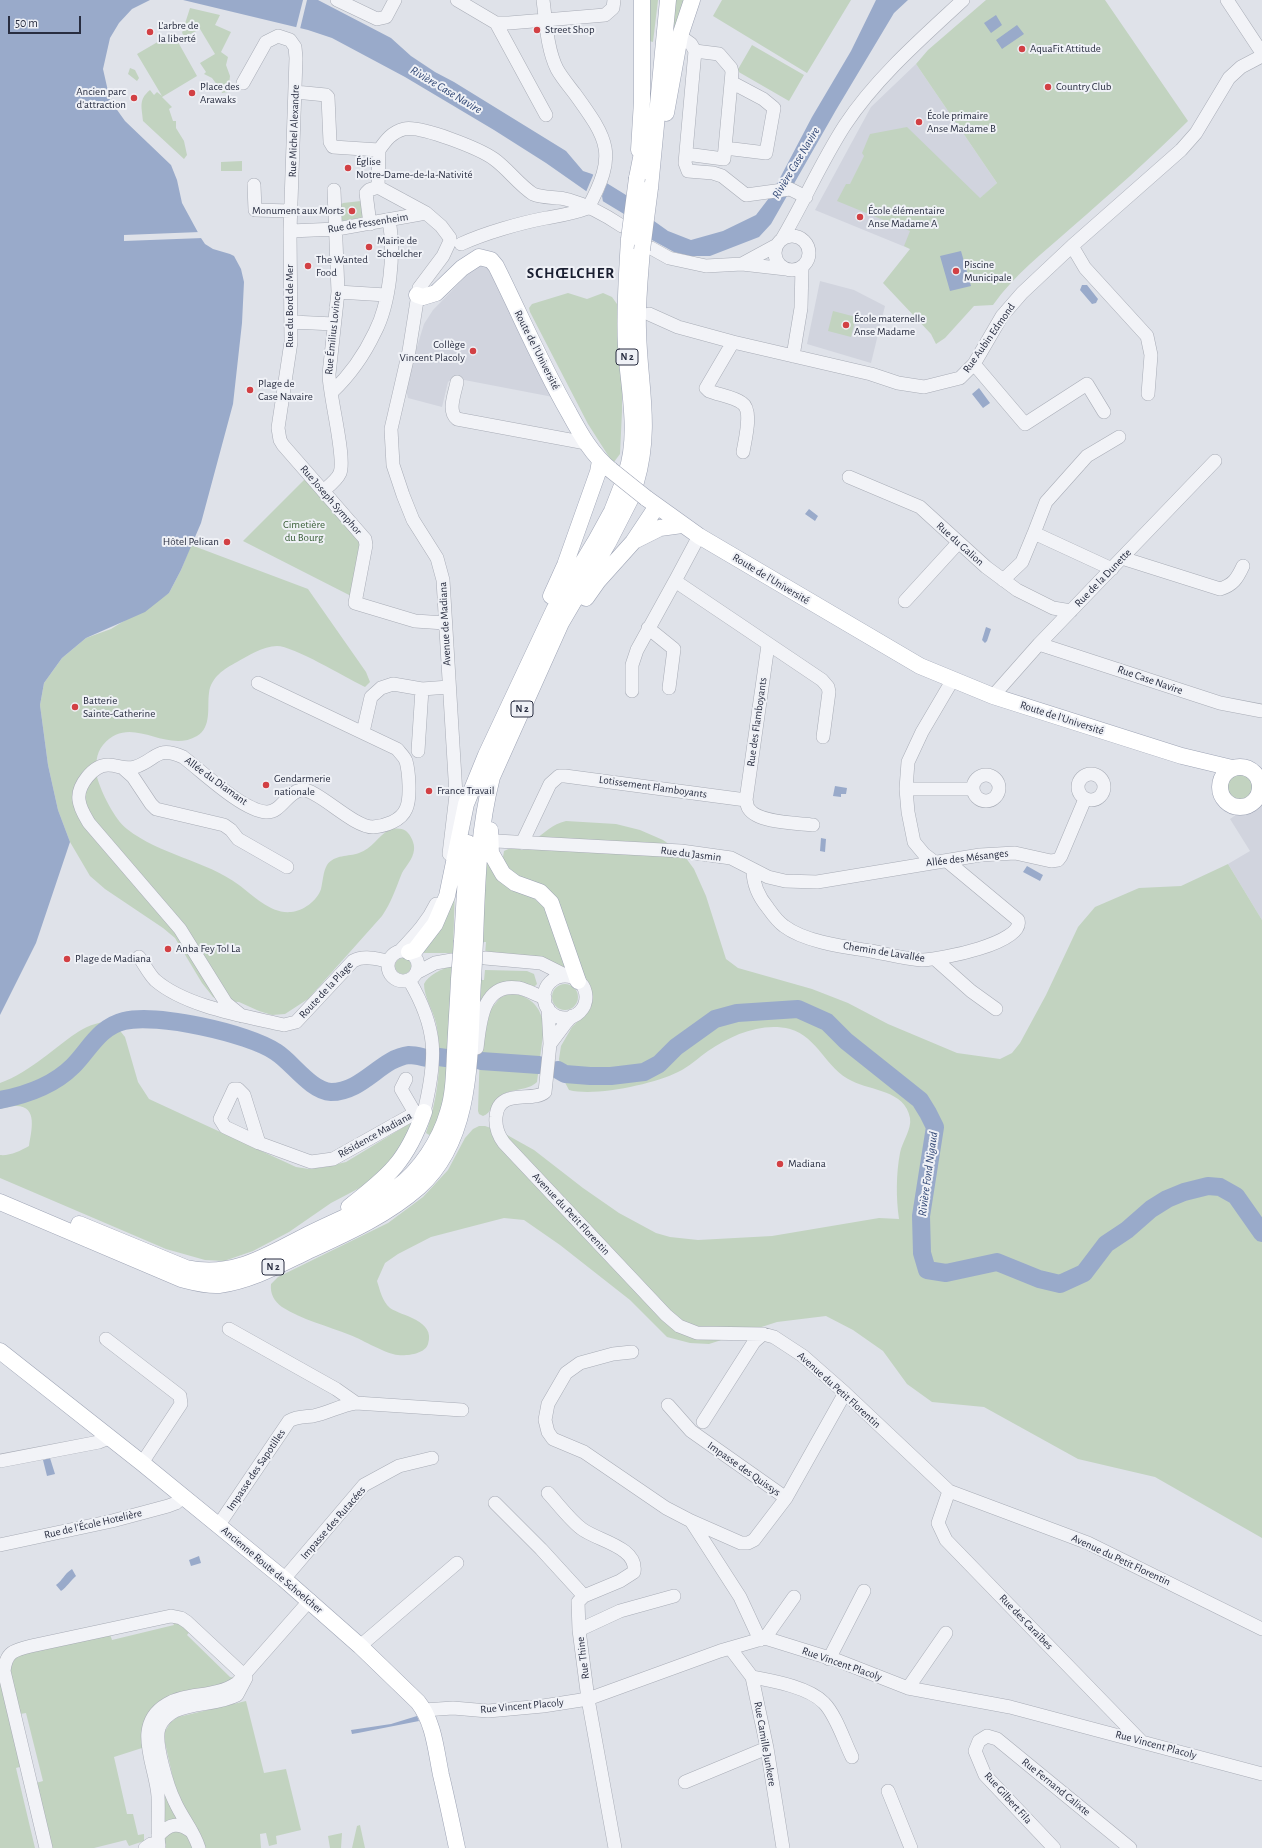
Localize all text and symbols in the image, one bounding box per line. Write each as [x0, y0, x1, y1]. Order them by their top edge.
scale bar [10, 8, 83, 34]
text: 50 m [15, 17, 38, 29]
place label: L’arbre de la liberté [158, 19, 199, 45]
place label: Street Shop [545, 23, 595, 37]
marker: Street Shop [532, 25, 542, 35]
marker: L’arbre de la liberté [145, 27, 155, 37]
place label: AquaFit Attitude [1030, 42, 1101, 56]
marker: AquaFit Attitude [1017, 44, 1027, 54]
water label: Rivière Case Navire [408, 63, 484, 117]
place label: Place des Arawaks [200, 80, 239, 106]
place label: Country Club [1056, 80, 1111, 94]
marker: Country Club [1043, 82, 1053, 92]
street label: Rue Michel Alexandre [286, 84, 302, 178]
place label: Ancien parc d'attraction [76, 85, 126, 111]
marker: Place des Arawaks [187, 88, 197, 98]
marker: Ancien parc d'attraction [129, 93, 139, 103]
place label: École primaire Anse Madame B [927, 109, 996, 135]
marker: École primaire Anse Madame B [914, 117, 924, 127]
water label: Rivière Case Navire [769, 125, 823, 201]
place label: Église Notre-Dame-de-la-Nativité [356, 155, 472, 181]
marker: Église Notre-Dame-de-la-Nativité [343, 163, 353, 173]
place label: Monument aux Morts [252, 204, 344, 218]
place label: École élémentaire Anse Madame A [868, 204, 945, 230]
marker: Monument aux Morts [347, 206, 357, 216]
street label: Rue de Fessenheim [327, 210, 409, 236]
marker: École élémentaire Anse Madame A [855, 212, 865, 222]
place label: Mairie de Schœlcher [377, 234, 422, 260]
marker: Mairie de Schœlcher [364, 242, 374, 252]
place label: The Wanted Food [316, 253, 368, 279]
place label: Piscine Municipale [964, 258, 1012, 284]
marker: The Wanted Food [303, 261, 313, 271]
street label: Rue du Bord de Mer [283, 264, 297, 348]
district label: SCHŒLCHER [527, 264, 615, 282]
marker: Piscine Municipale [951, 266, 961, 276]
street label: Rue Émilius Lovince [322, 291, 344, 375]
street label: Rue Aubin Edmond [960, 301, 1018, 375]
street label: Route de l'Université [511, 308, 563, 392]
place label: École maternelle Anse Madame [854, 312, 925, 338]
marker: École maternelle Anse Madame [841, 320, 851, 330]
place label: Collège Vincent Placoly [400, 338, 465, 364]
marker: Collège Vincent Placoly [468, 346, 478, 356]
road number: N 2 [616, 349, 638, 365]
place label: Plage de Case Navaire [258, 377, 313, 403]
marker: Plage de Case Navaire [245, 385, 255, 395]
street label: Rue Joseph Symphor [297, 463, 365, 537]
park label: Cimetière du Bourg [283, 518, 325, 544]
street label: Rue du Galion [934, 519, 986, 569]
place label: Hôtel Pelican [163, 535, 219, 549]
marker: Hôtel Pelican [222, 537, 232, 547]
street label: Rue de la Dunette [1072, 546, 1134, 610]
street label: Route de l'Université [730, 551, 812, 607]
street label: Avenue de Madiana [436, 582, 454, 666]
street label: Rue Case Navire [1116, 663, 1184, 697]
street label: Rue des Flamboyants [744, 677, 770, 767]
place label: Batterie Sainte-Catherine [83, 694, 155, 720]
street label: Route de l'Université [1018, 698, 1106, 738]
road number: N 2 [511, 701, 533, 717]
marker: Batterie Sainte-Catherine [70, 702, 80, 712]
street label: Allée du Diamant [182, 754, 250, 808]
place label: Gendarmerie nationale [274, 772, 331, 798]
street label: Lotissement Flamboyants [598, 773, 708, 801]
marker: Gendarmerie nationale [261, 780, 271, 790]
place label: France Travail [437, 784, 495, 798]
marker: France Travail [424, 786, 434, 796]
street label: Rue du Jasmin [660, 844, 722, 864]
street label: Allée des Mésanges [925, 846, 1009, 870]
street label: Chemin de Lavallée [842, 939, 926, 965]
place label: Anba Fey Tol La [176, 942, 241, 956]
marker: Anba Fey Tol La [163, 944, 173, 954]
place label: Plage de Madiana [75, 952, 151, 966]
marker: Plage de Madiana [62, 954, 72, 964]
street label: Route de la Plage [296, 959, 356, 1021]
street label: Résidence Madiana [336, 1109, 414, 1161]
water label: Rivière Fond Nigaud [915, 1131, 941, 1217]
place label: Madiana [788, 1157, 826, 1171]
marker: Madiana [775, 1159, 785, 1169]
street label: Avenue du Petit Florentin [529, 1170, 613, 1258]
road number: N 2 [262, 1259, 284, 1275]
street label: Avenue du Petit Florentin [795, 1349, 883, 1431]
street label: Impasse des Sapotilles [224, 1427, 288, 1513]
street label: Impasse des Quissys [705, 1439, 783, 1499]
street label: Impasse des Rutacées [298, 1484, 368, 1562]
street label: Rue de l'École Hotelière [43, 1506, 143, 1542]
street label: Ancienne Route de Schoelcher [219, 1524, 325, 1616]
street label: Avenue du Petit Florentin [1069, 1531, 1173, 1589]
street label: Rue des Caraïbes [996, 1592, 1056, 1652]
street label: Rue Thine [574, 1636, 592, 1680]
street label: Rue Vincent Placoly [800, 1644, 884, 1684]
street label: Rue Vincent Placoly [480, 1696, 564, 1716]
street label: Rue Camille Junkere [751, 1701, 779, 1787]
street label: Rue Vincent Placoly [1114, 1728, 1198, 1762]
street label: Rue Fernand Calixte [1019, 1755, 1093, 1819]
street label: Rue Gilbert Fila [981, 1769, 1035, 1827]

